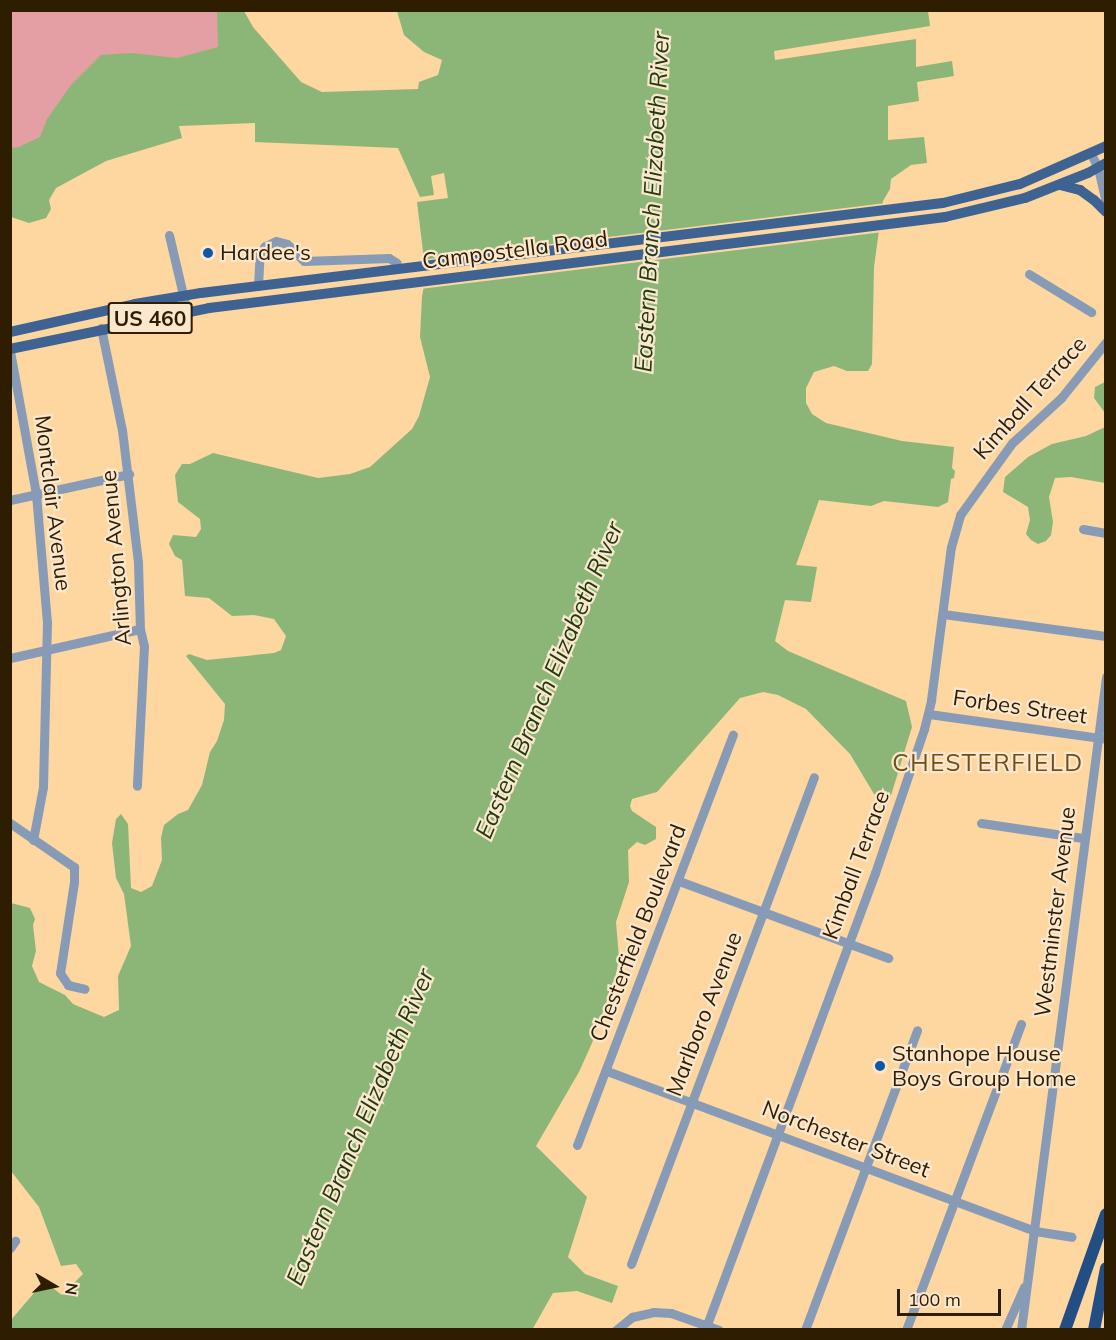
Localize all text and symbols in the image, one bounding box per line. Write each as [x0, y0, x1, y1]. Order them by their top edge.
water label: Eastern Branch Elizabeth River [629, 31, 675, 373]
street label: Campostella Road [421, 226, 609, 274]
place label: Hardee's [220, 240, 311, 266]
marker: Hardee's [201, 246, 215, 260]
road number: US 460 [106, 300, 194, 336]
street label: Kimball Terrace [968, 331, 1092, 465]
street label: Montclair Avenue [29, 414, 77, 592]
street label: Arlington Avenue [95, 469, 137, 647]
water label: Eastern Branch Elizabeth River [469, 517, 629, 843]
street label: Forbes Street [951, 685, 1089, 729]
district label: CHESTERFIELD [892, 749, 1084, 777]
street label: Kimball Terrace [817, 787, 895, 943]
street label: Westminster Avenue [1029, 805, 1081, 1019]
street label: Chesterfield Boulevard [584, 821, 692, 1045]
street label: Marlboro Avenue [661, 928, 747, 1100]
water label: Eastern Branch Elizabeth River [280, 964, 440, 1290]
place label: Stanhope House Boys Group Home [892, 1040, 1076, 1092]
marker: Stanhope House Boys Group Home [873, 1059, 887, 1073]
street label: Norchester Street [758, 1095, 934, 1183]
north arrow [24, 1256, 84, 1316]
scale bar [900, 1277, 1004, 1315]
text: N [61, 1281, 83, 1296]
text: 100 m [908, 1288, 961, 1311]

